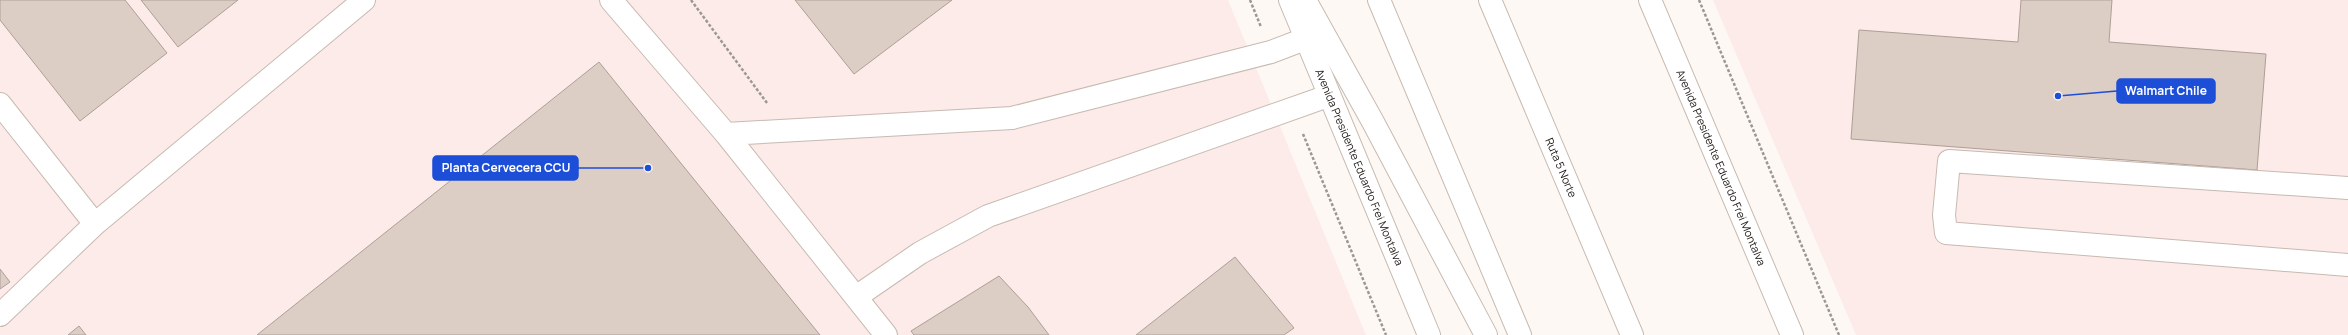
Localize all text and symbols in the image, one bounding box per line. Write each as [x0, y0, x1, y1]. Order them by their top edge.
street label: Avenida Presidente Eduardo Frei Montalva [1312, 66, 1407, 268]
street label: Avenida Presidente Eduardo Frei Montalva [1673, 67, 1770, 268]
callout: Walmart Chile [2117, 79, 2215, 103]
text: Walmart Chile [2125, 82, 2207, 99]
street label: Ruta 5 Norte [1542, 135, 1581, 200]
callout: Planta Cervecera CCU [433, 156, 578, 180]
text: Planta Cervecera CCU [442, 159, 570, 176]

